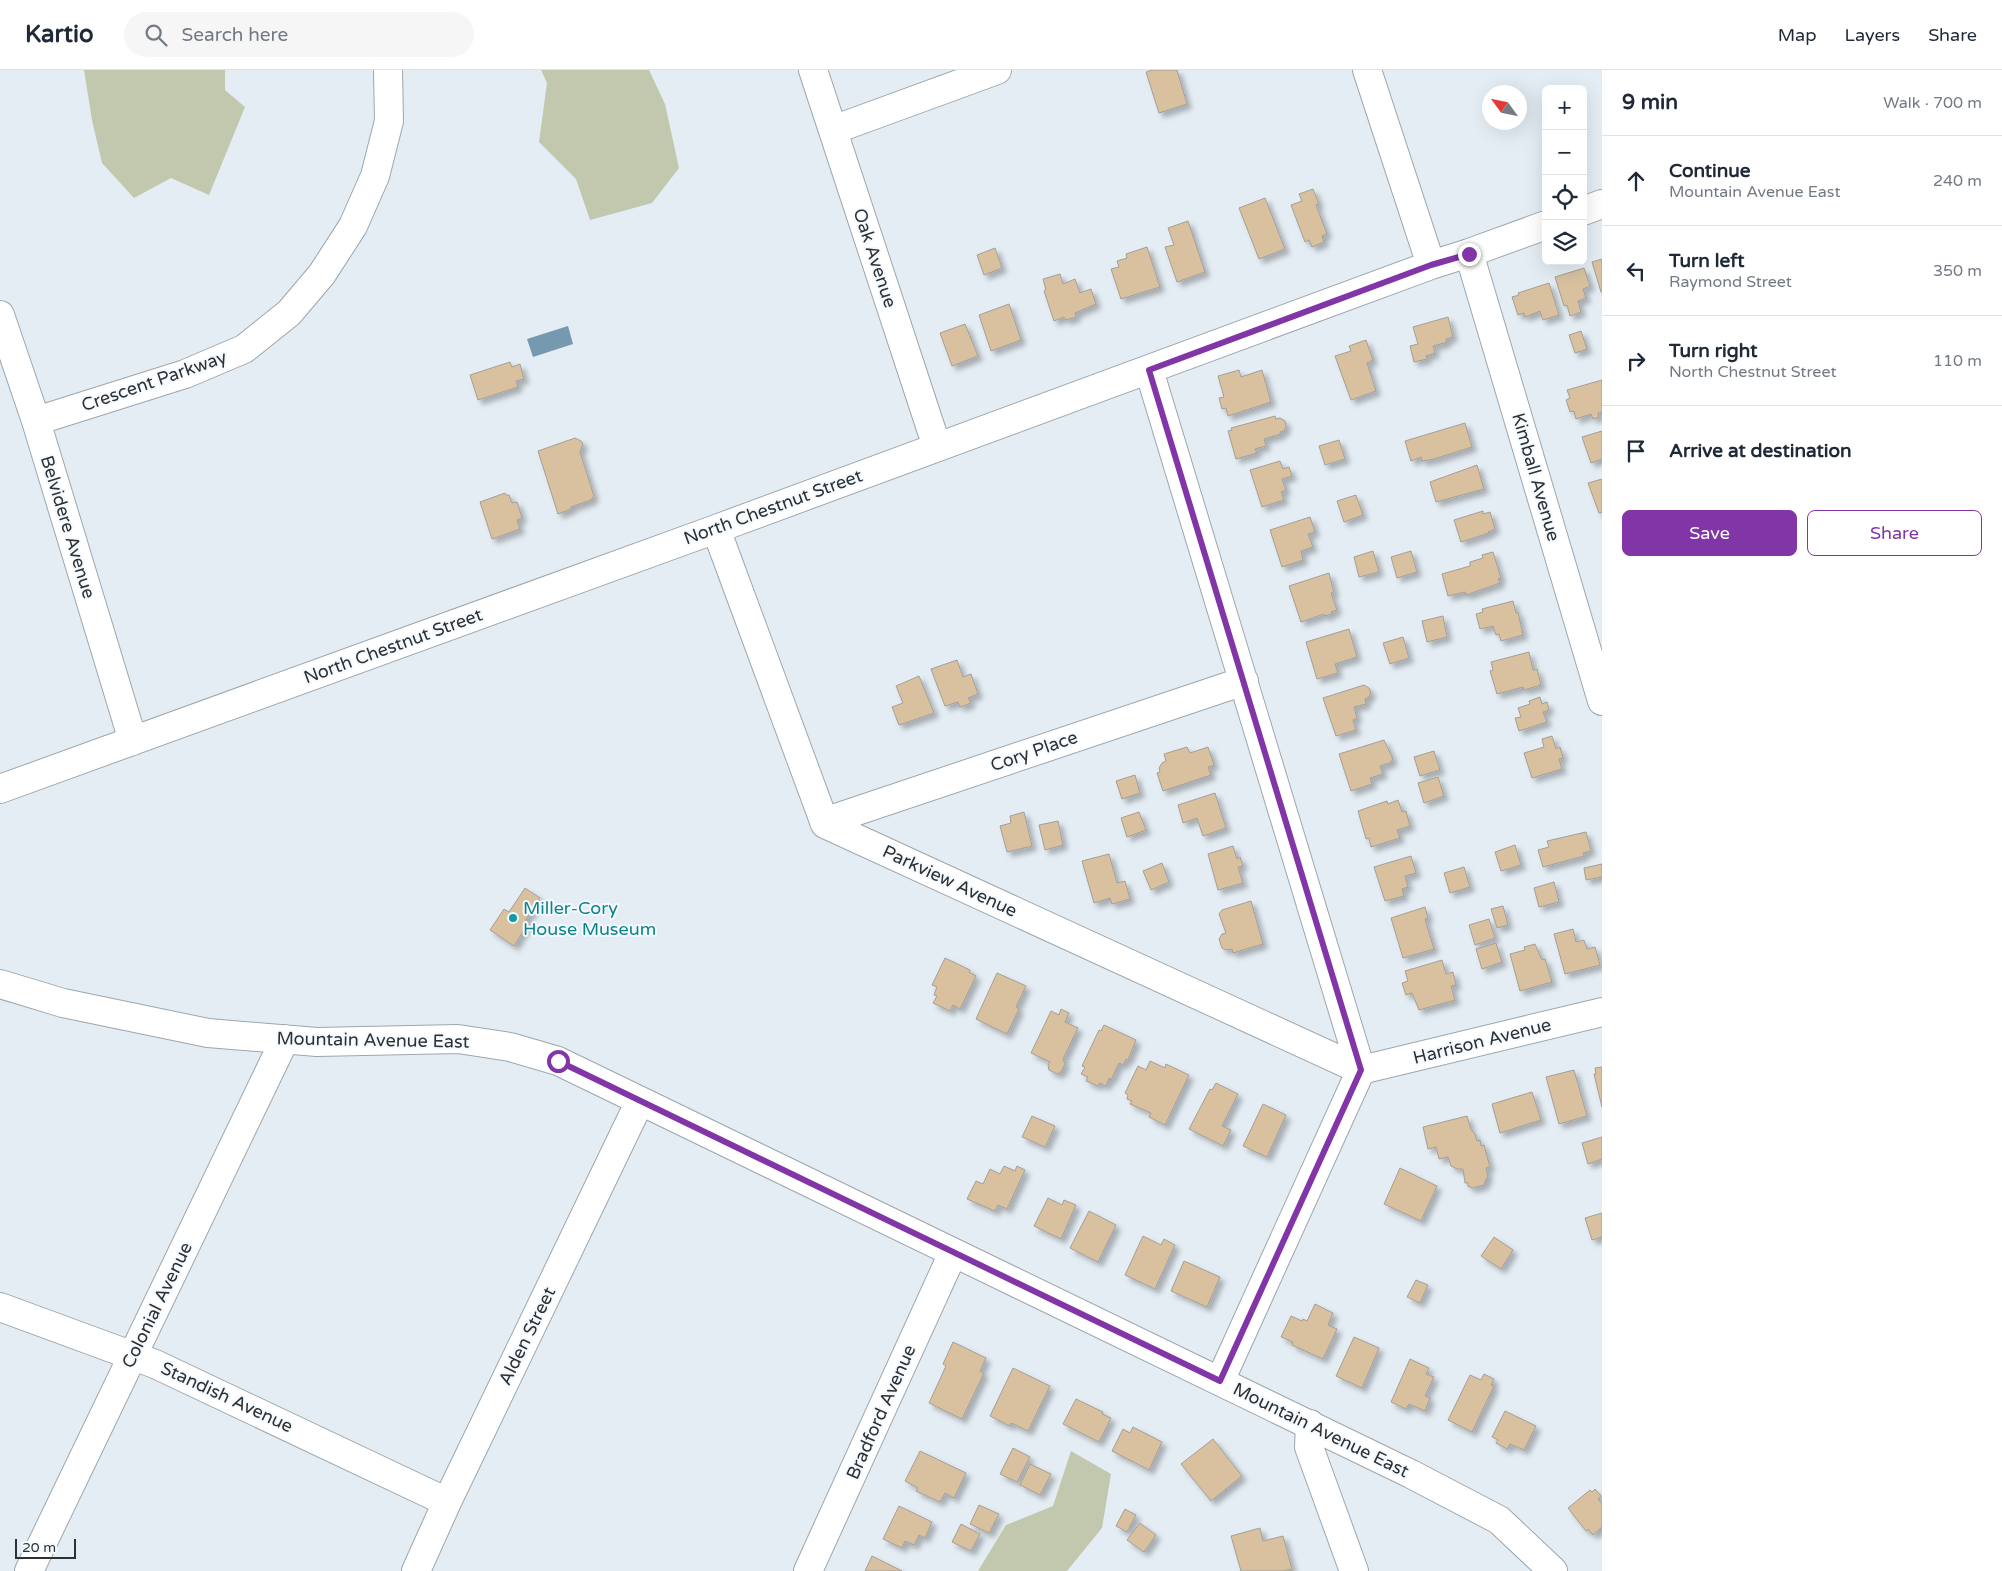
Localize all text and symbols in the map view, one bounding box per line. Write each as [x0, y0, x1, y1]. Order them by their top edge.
search box [124, 12, 474, 57]
text: Kartio [25, 20, 94, 49]
icon: search [142, 21, 170, 49]
text: Search here [182, 24, 288, 46]
text: Map [1778, 24, 1817, 46]
text: Layers [1845, 24, 1900, 46]
text: Share [1928, 24, 1977, 46]
north arrow [1482, 85, 1527, 130]
map controls [1542, 85, 1587, 265]
button: + [1542, 85, 1587, 130]
text: 9 min [1622, 90, 1678, 115]
text: Walk · 700 m [1883, 93, 1982, 113]
button: − [1542, 130, 1587, 175]
text: Continue [1669, 160, 1751, 182]
icon: ahead [1622, 167, 1650, 195]
text: 240 m [1933, 171, 1982, 191]
button: locate [1542, 175, 1587, 220]
text: Mountain Avenue East [1669, 182, 1841, 202]
street label: Oak Avenue [849, 205, 901, 311]
button: layers [1542, 220, 1587, 265]
route end [1458, 243, 1481, 266]
text: Turn left [1669, 250, 1745, 272]
icon: left [1622, 257, 1650, 285]
text: 350 m [1933, 261, 1982, 281]
text: Raymond Street [1669, 272, 1792, 292]
text: Turn right [1669, 340, 1757, 362]
street label: Crescent Parkway [79, 346, 230, 416]
icon: right [1622, 347, 1650, 375]
text: 110 m [1933, 351, 1982, 371]
text: North Chestnut Street [1669, 362, 1837, 382]
street label: Kimball Avenue [1507, 410, 1565, 544]
icon: arrive [1622, 437, 1650, 465]
text: Arrive at destination [1669, 440, 1852, 462]
street label: Belvidere Avenue [36, 453, 100, 601]
street label: North Chestnut Street [681, 464, 865, 550]
button: Save [1622, 510, 1797, 556]
button: Share [1807, 510, 1982, 556]
street label: North Chestnut Street [301, 603, 485, 689]
street label: Cory Place [988, 726, 1080, 776]
street label: Parkview Avenue [879, 840, 1021, 922]
place label: Miller-Cory House Museum [523, 897, 656, 940]
marker: Miller-Cory House Museum [507, 912, 519, 924]
street label: Harrison Avenue [1411, 1013, 1553, 1069]
street label: Mountain Avenue East [276, 1027, 470, 1053]
route start [547, 1050, 570, 1073]
street label: Colonial Avenue [117, 1238, 197, 1372]
street label: Alden Street [494, 1283, 560, 1389]
street label: Bradford Avenue [841, 1341, 921, 1483]
street label: Standish Avenue [157, 1357, 297, 1437]
street label: Mountain Avenue East [1229, 1378, 1413, 1482]
scale bar [15, 1536, 76, 1559]
text: 20 m [22, 1539, 56, 1556]

